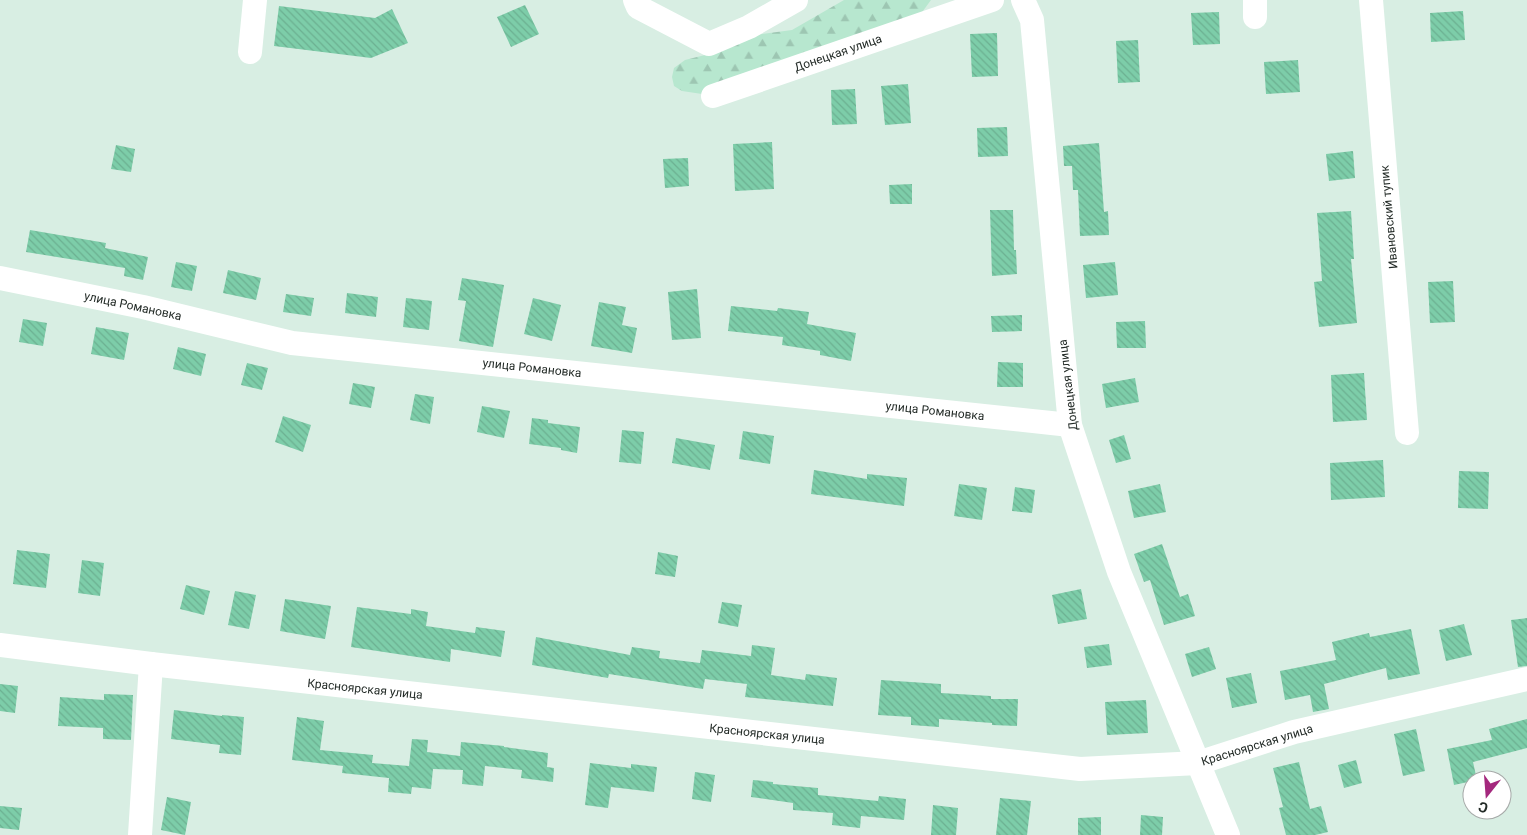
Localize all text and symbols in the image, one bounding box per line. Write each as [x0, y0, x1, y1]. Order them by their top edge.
street label: Донецкая улица [792, 31, 884, 75]
street label: Ивановский тупик [1377, 164, 1401, 269]
street label: улица Романовка [83, 289, 183, 323]
street label: Донецкая улица [1055, 339, 1081, 431]
street label: улица Романовка [482, 356, 582, 380]
street label: улица Романовка [885, 399, 985, 423]
street label: Красноярская улица [307, 676, 423, 702]
street label: Красноярская улица [709, 721, 825, 747]
street label: Красноярская улица [1199, 721, 1315, 769]
north arrow [1462, 770, 1512, 820]
text: С [1476, 798, 1490, 816]

